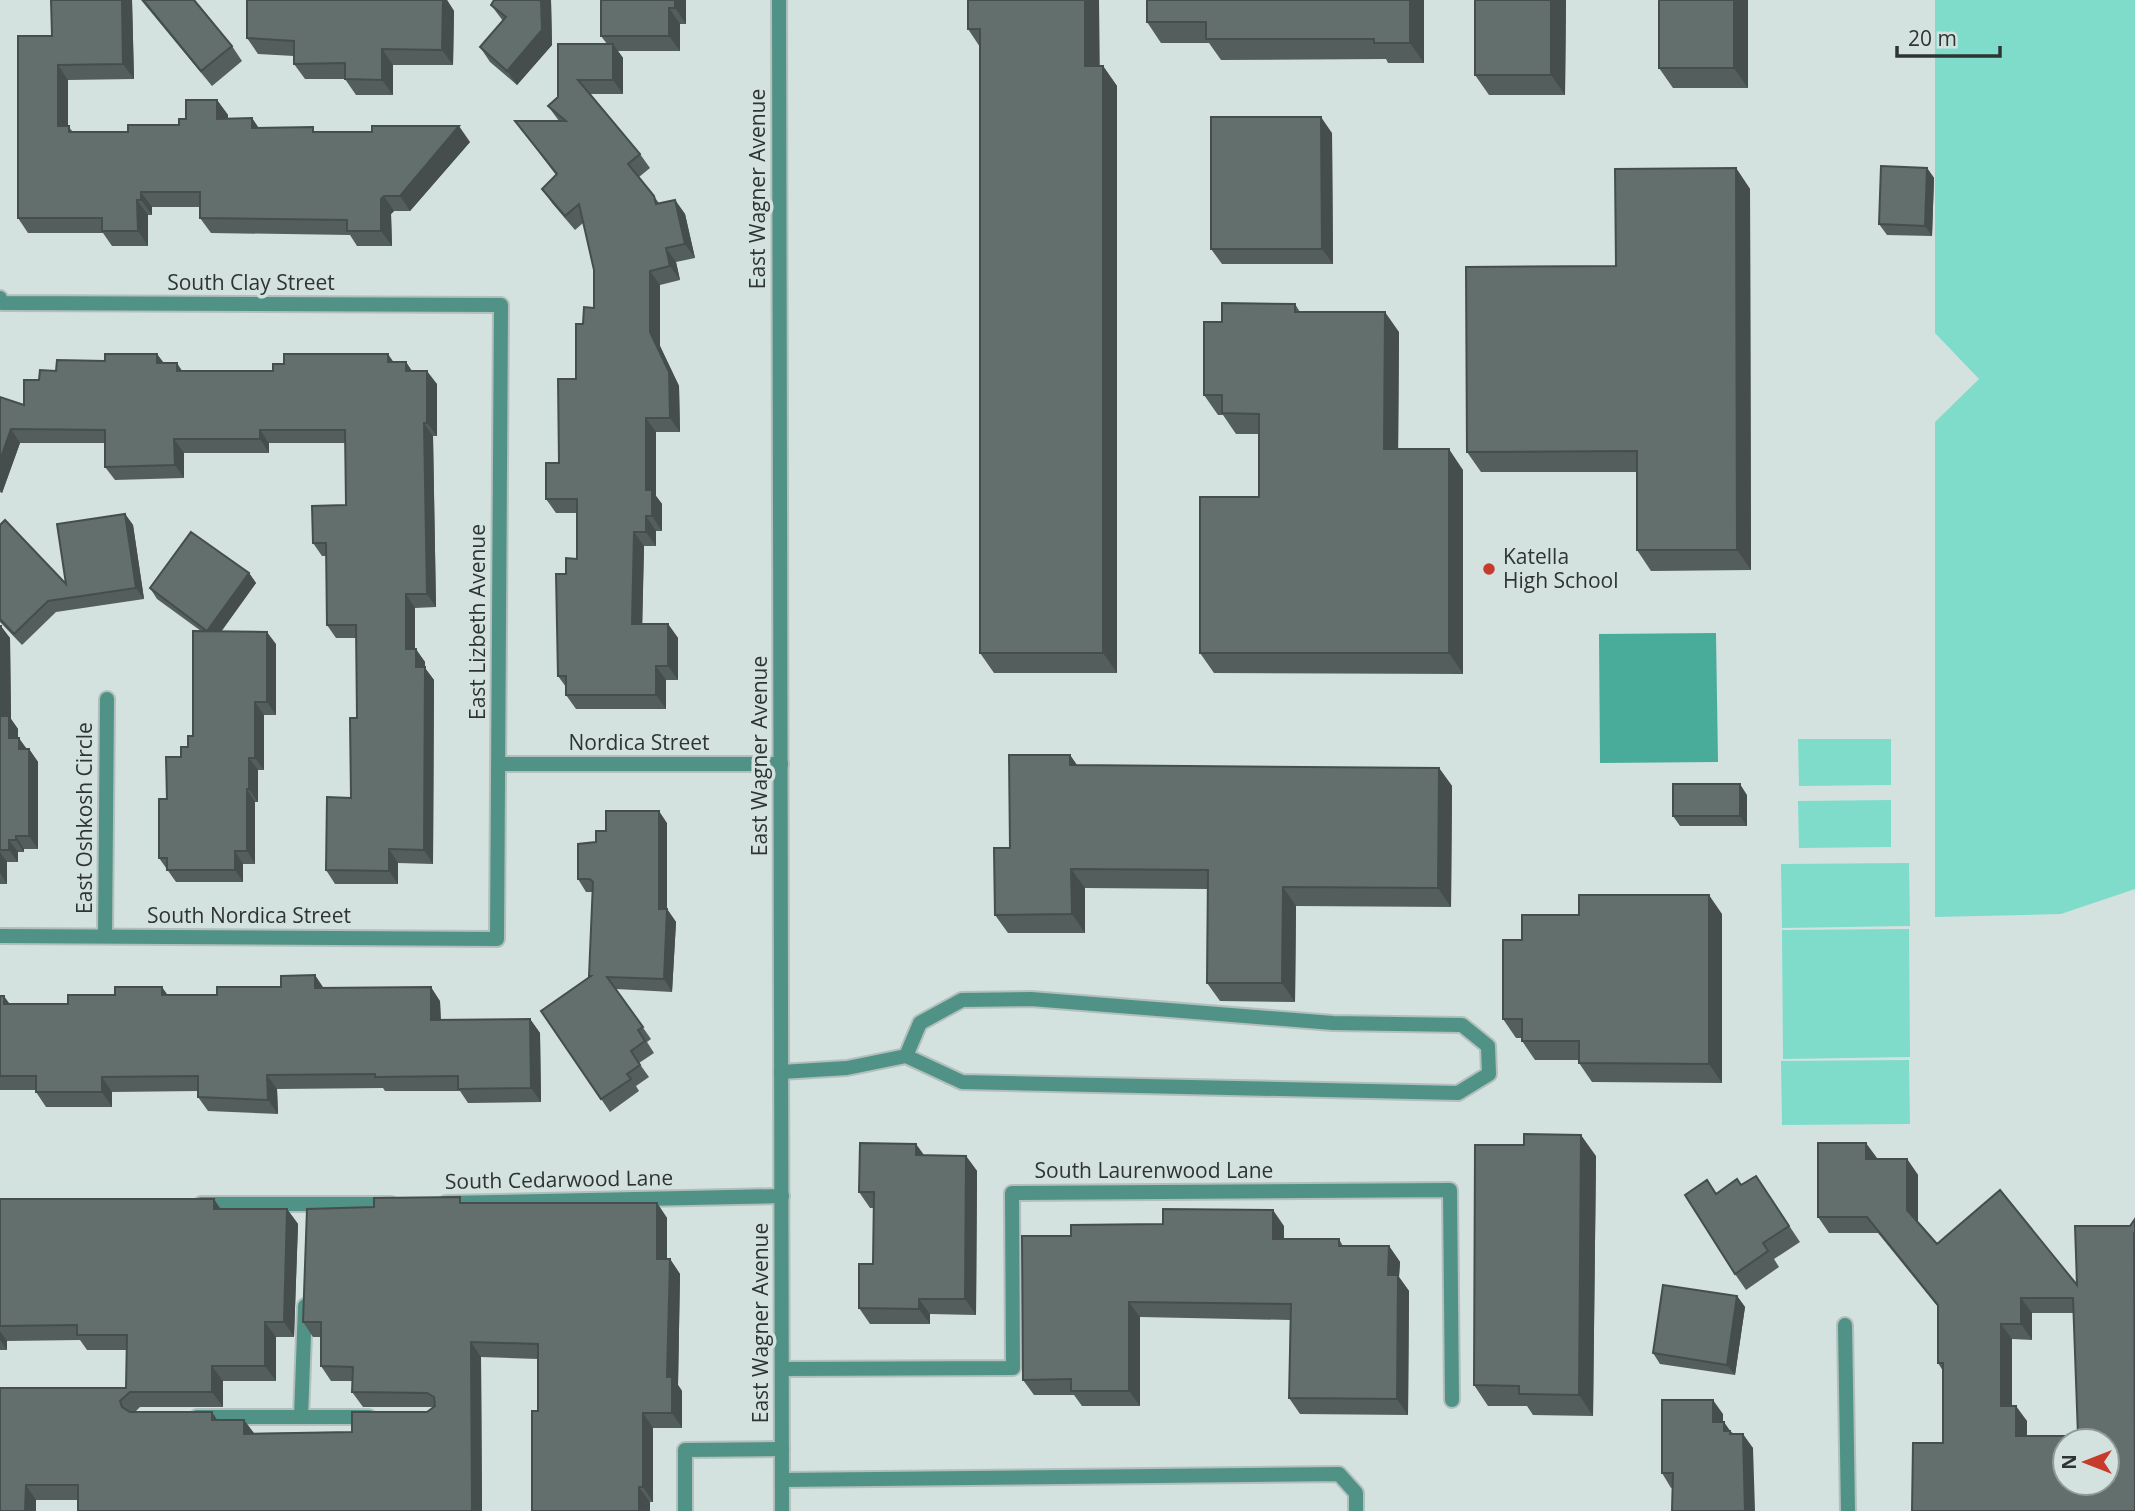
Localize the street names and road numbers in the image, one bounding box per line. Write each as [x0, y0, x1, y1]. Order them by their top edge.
street label: East Wagner Avenue [743, 89, 771, 289]
street label: South Clay Street [167, 268, 335, 296]
street label: East Lizbeth Avenue [463, 524, 491, 720]
street label: East Wagner Avenue [745, 656, 773, 856]
street label: East Oshkosh Circle [70, 722, 98, 914]
street label: Nordica Street [568, 728, 710, 756]
street label: South Nordica Street [147, 901, 351, 929]
street label: South Laurenwood Lane [1035, 1156, 1273, 1184]
street label: South Cedarwood Lane [445, 1163, 673, 1195]
street label: East Wagner Avenue [746, 1223, 774, 1423]

